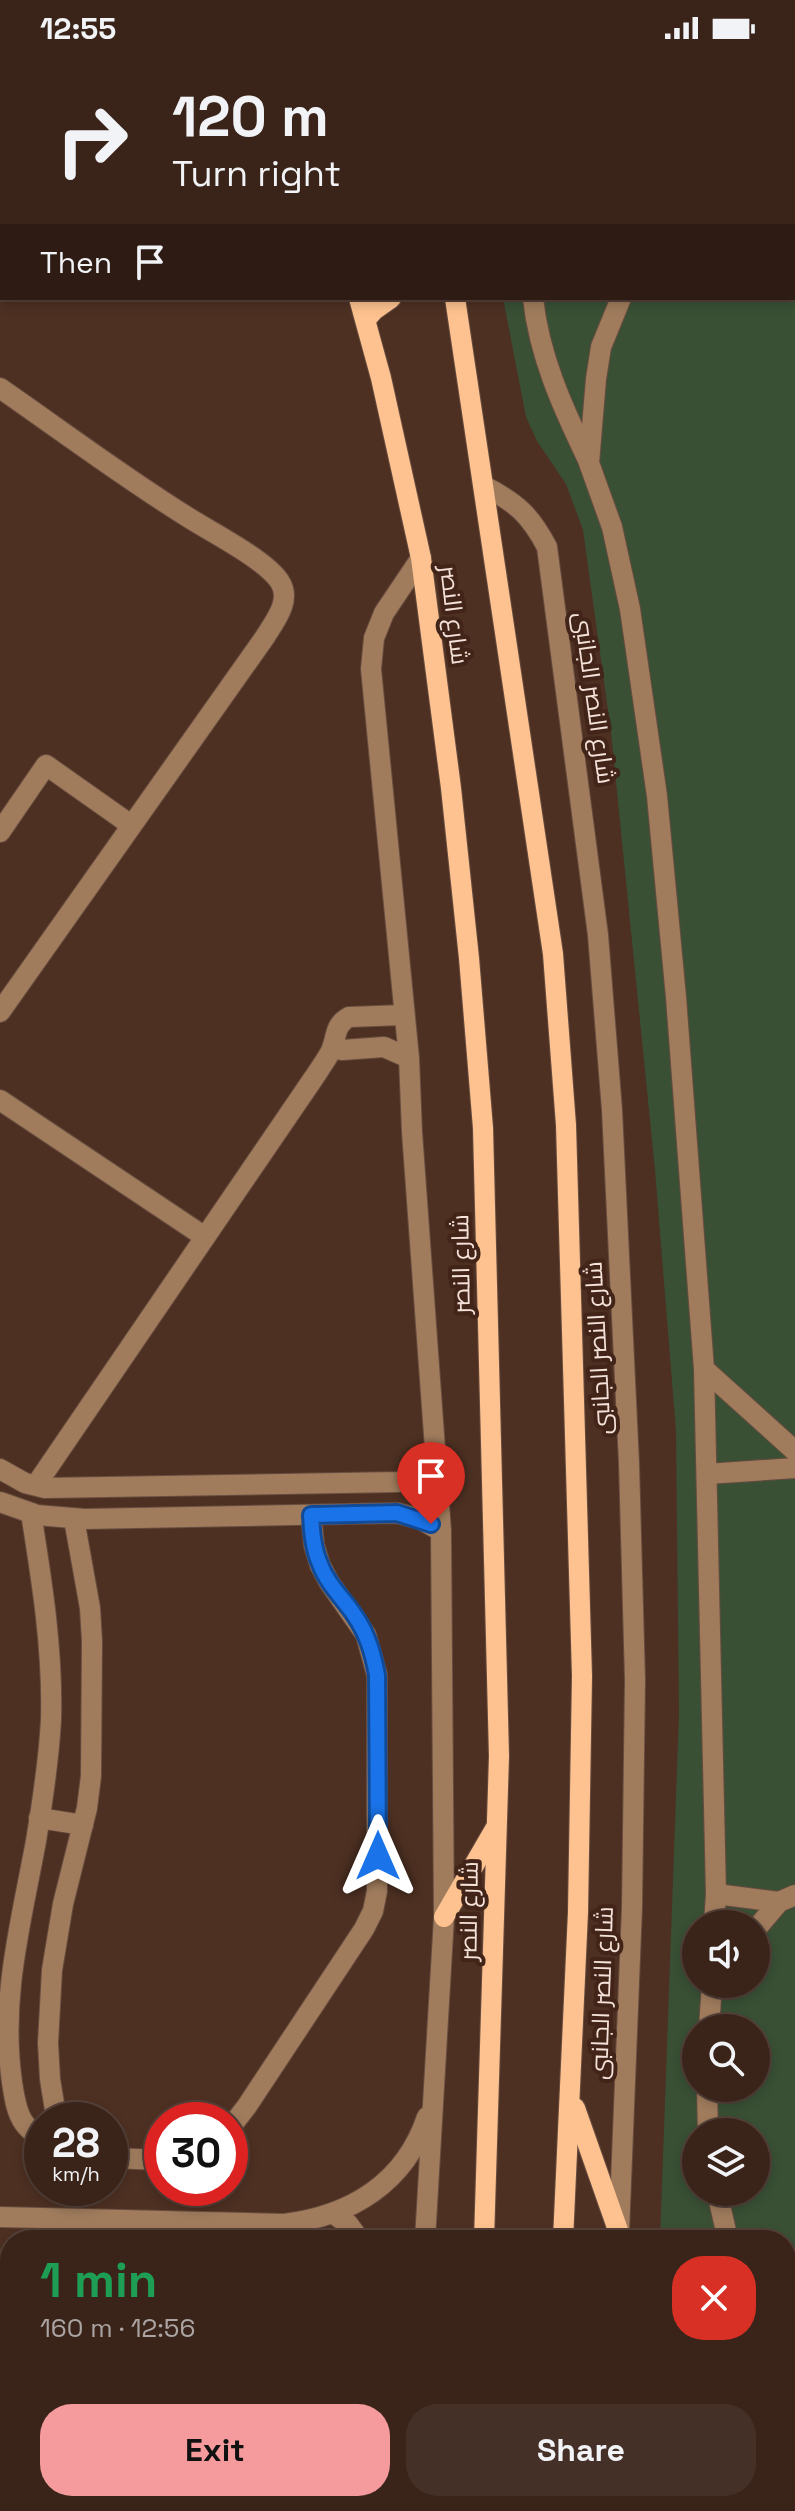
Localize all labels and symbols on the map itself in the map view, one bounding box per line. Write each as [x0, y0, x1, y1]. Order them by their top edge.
street label: شارع النصر [432, 562, 476, 666]
street label: شارع النصر الجانبى [566, 610, 622, 786]
street label: شارع النصر [444, 1214, 478, 1316]
street label: شارع النصر الجانبى [577, 1261, 619, 1435]
pin [397, 1442, 465, 1524]
position arrow [336, 1814, 420, 1898]
street label: شارع النصر [452, 1861, 486, 1963]
street label: شارع النصر الجانبى [583, 1906, 621, 2080]
speed limit sign: 30 [144, 2102, 248, 2206]

